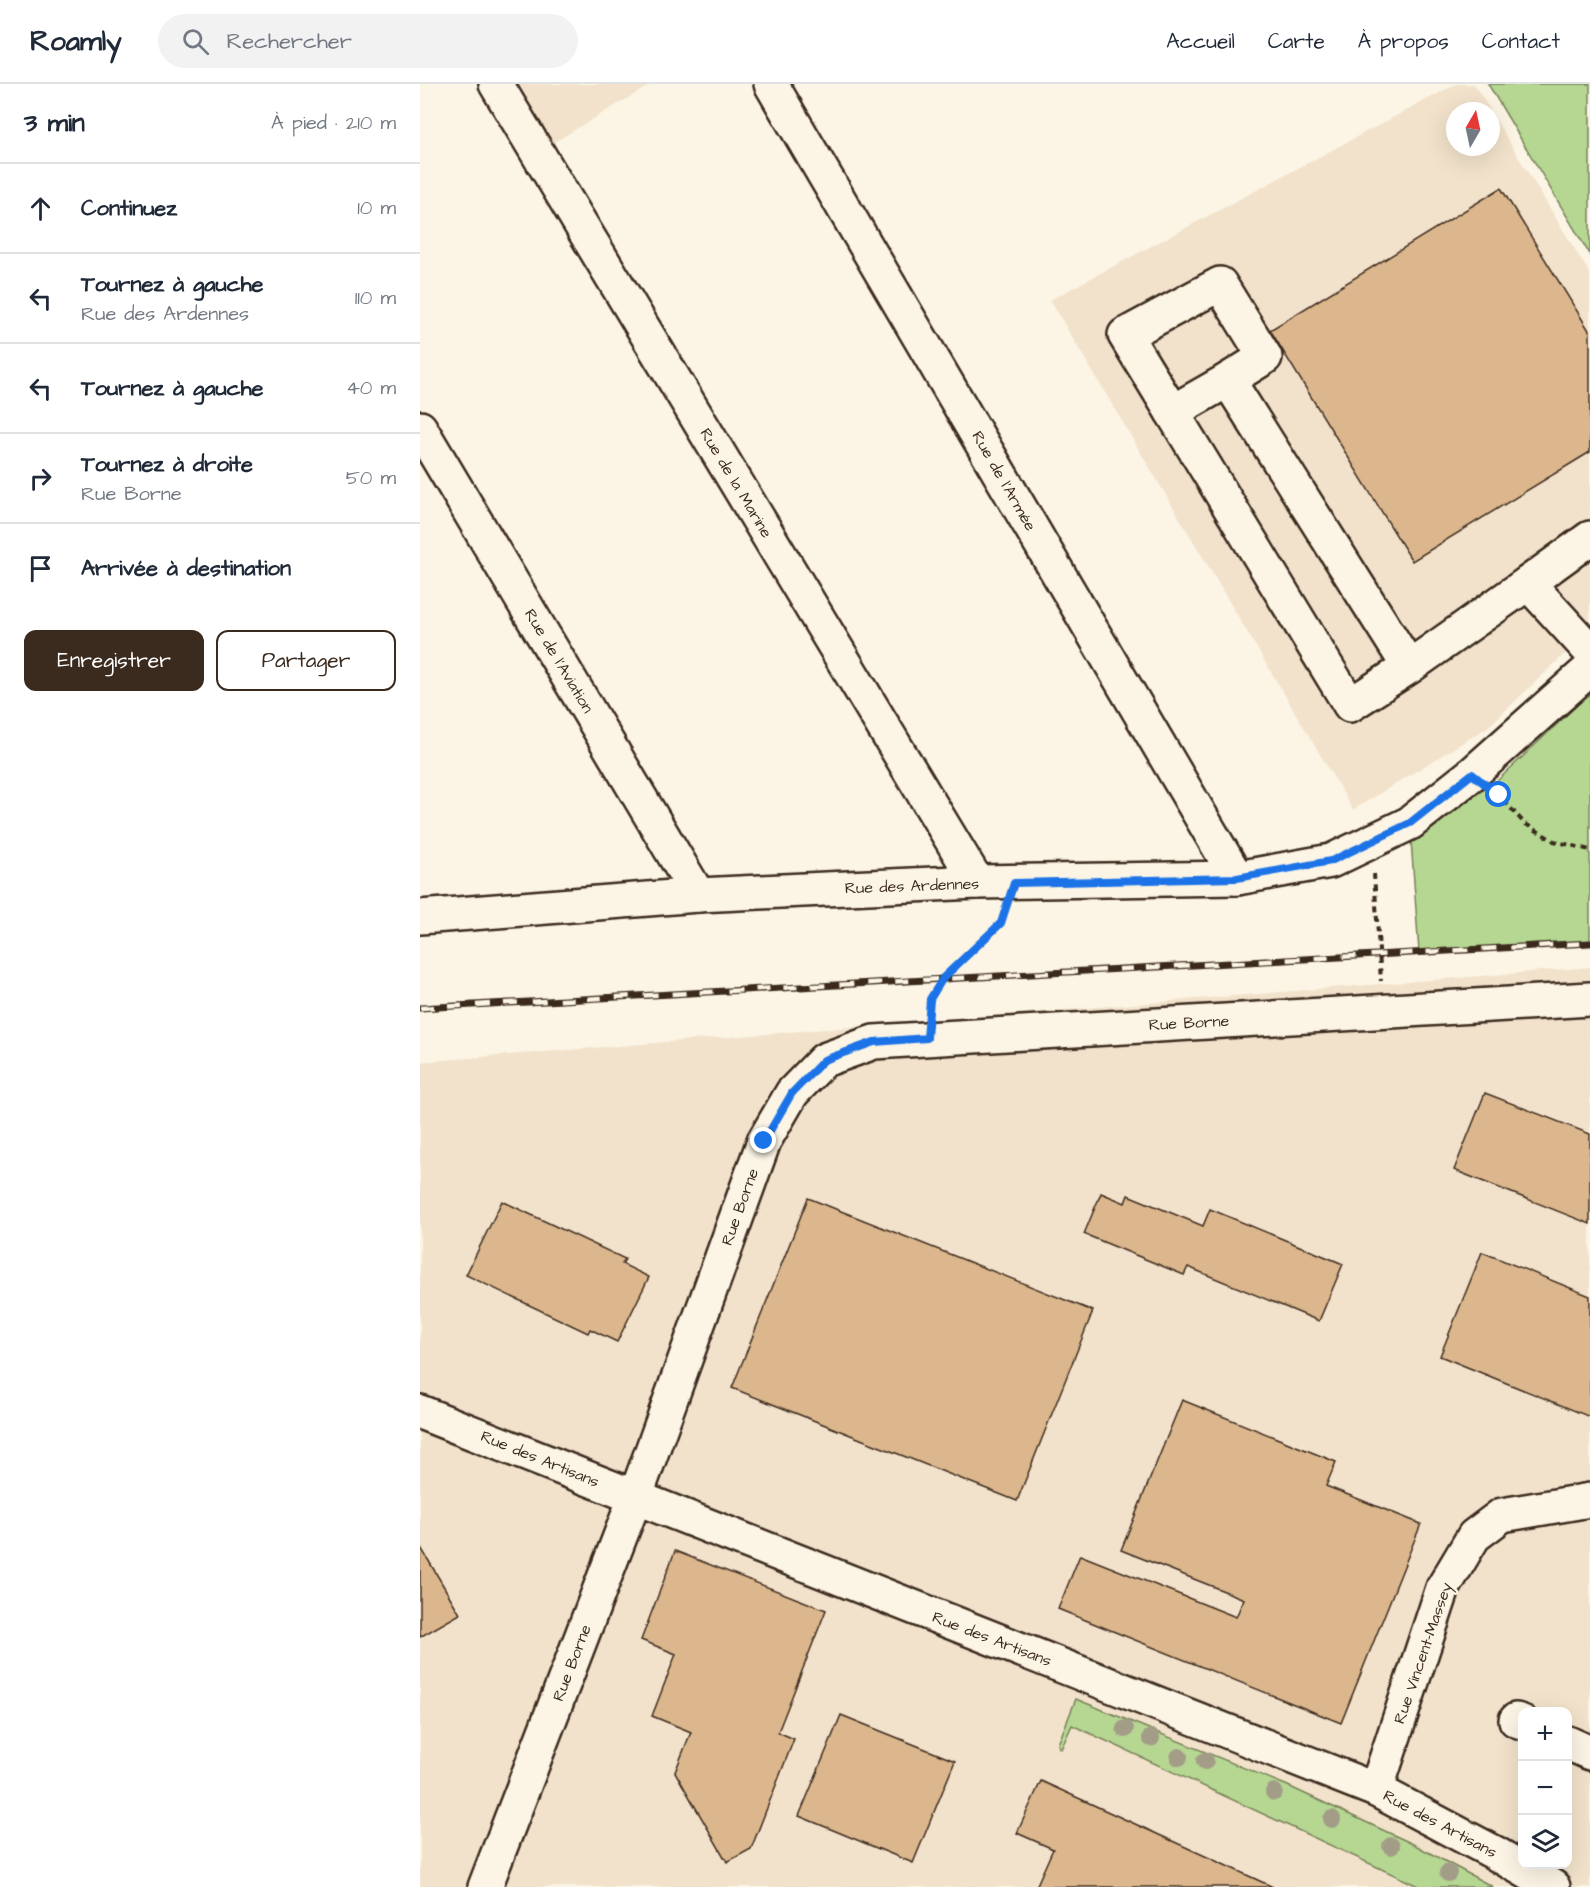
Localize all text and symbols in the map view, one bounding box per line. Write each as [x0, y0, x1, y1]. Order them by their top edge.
search box [158, 14, 578, 68]
text: Roamly [30, 22, 122, 61]
icon: search [179, 25, 212, 58]
text: Rechercher [227, 26, 352, 57]
text: Accueil [1166, 27, 1235, 56]
text: Carte [1268, 27, 1325, 56]
text: À propos [1358, 27, 1449, 56]
text: Contact [1482, 27, 1560, 56]
north arrow [1446, 102, 1500, 156]
text: 3 min [24, 105, 85, 141]
text: À pied · 210 m [271, 109, 396, 137]
icon: ahead [24, 192, 57, 225]
text: Continuez [81, 193, 177, 224]
text: 10 m [357, 194, 396, 222]
text: Tournez à gauche [81, 269, 263, 300]
icon: left [24, 282, 57, 315]
text: 110 m [355, 284, 396, 312]
text: Rue des Ardennes [81, 300, 249, 328]
icon: left [24, 372, 57, 405]
text: Tournez à gauche [81, 373, 263, 404]
text: 40 m [346, 374, 396, 402]
street label: Rue de la Marine [695, 424, 778, 542]
street label: Rue de l'Armée [967, 427, 1042, 535]
text: Tournez à droite [81, 449, 253, 480]
icon: right [24, 462, 57, 495]
text: 50 m [346, 464, 396, 492]
text: Rue Borne [81, 480, 182, 508]
icon: arrive [24, 552, 57, 585]
text: Arrivée à destination [81, 553, 291, 584]
street label: Rue de l'Aviation [519, 605, 599, 717]
button: Enregistrer [24, 630, 204, 691]
button: Partager [216, 630, 396, 691]
route start [1485, 781, 1511, 807]
street label: Rue des Ardennes [844, 873, 980, 899]
street label: Rue Borne [1148, 1010, 1230, 1036]
route end [750, 1127, 776, 1153]
street label: Rue Borne [716, 1165, 764, 1249]
street label: Rue des Artisans [477, 1425, 603, 1493]
street label: Rue Vincent-Massey [1388, 1579, 1459, 1727]
street label: Rue des Artisans [929, 1606, 1055, 1672]
street label: Rue Borne [547, 1621, 597, 1704]
map controls [1518, 1707, 1572, 1869]
button: + [1518, 1707, 1572, 1761]
button: − [1518, 1761, 1572, 1815]
street label: Rue des Artisans [1379, 1785, 1501, 1863]
button: layers [1518, 1815, 1572, 1869]

